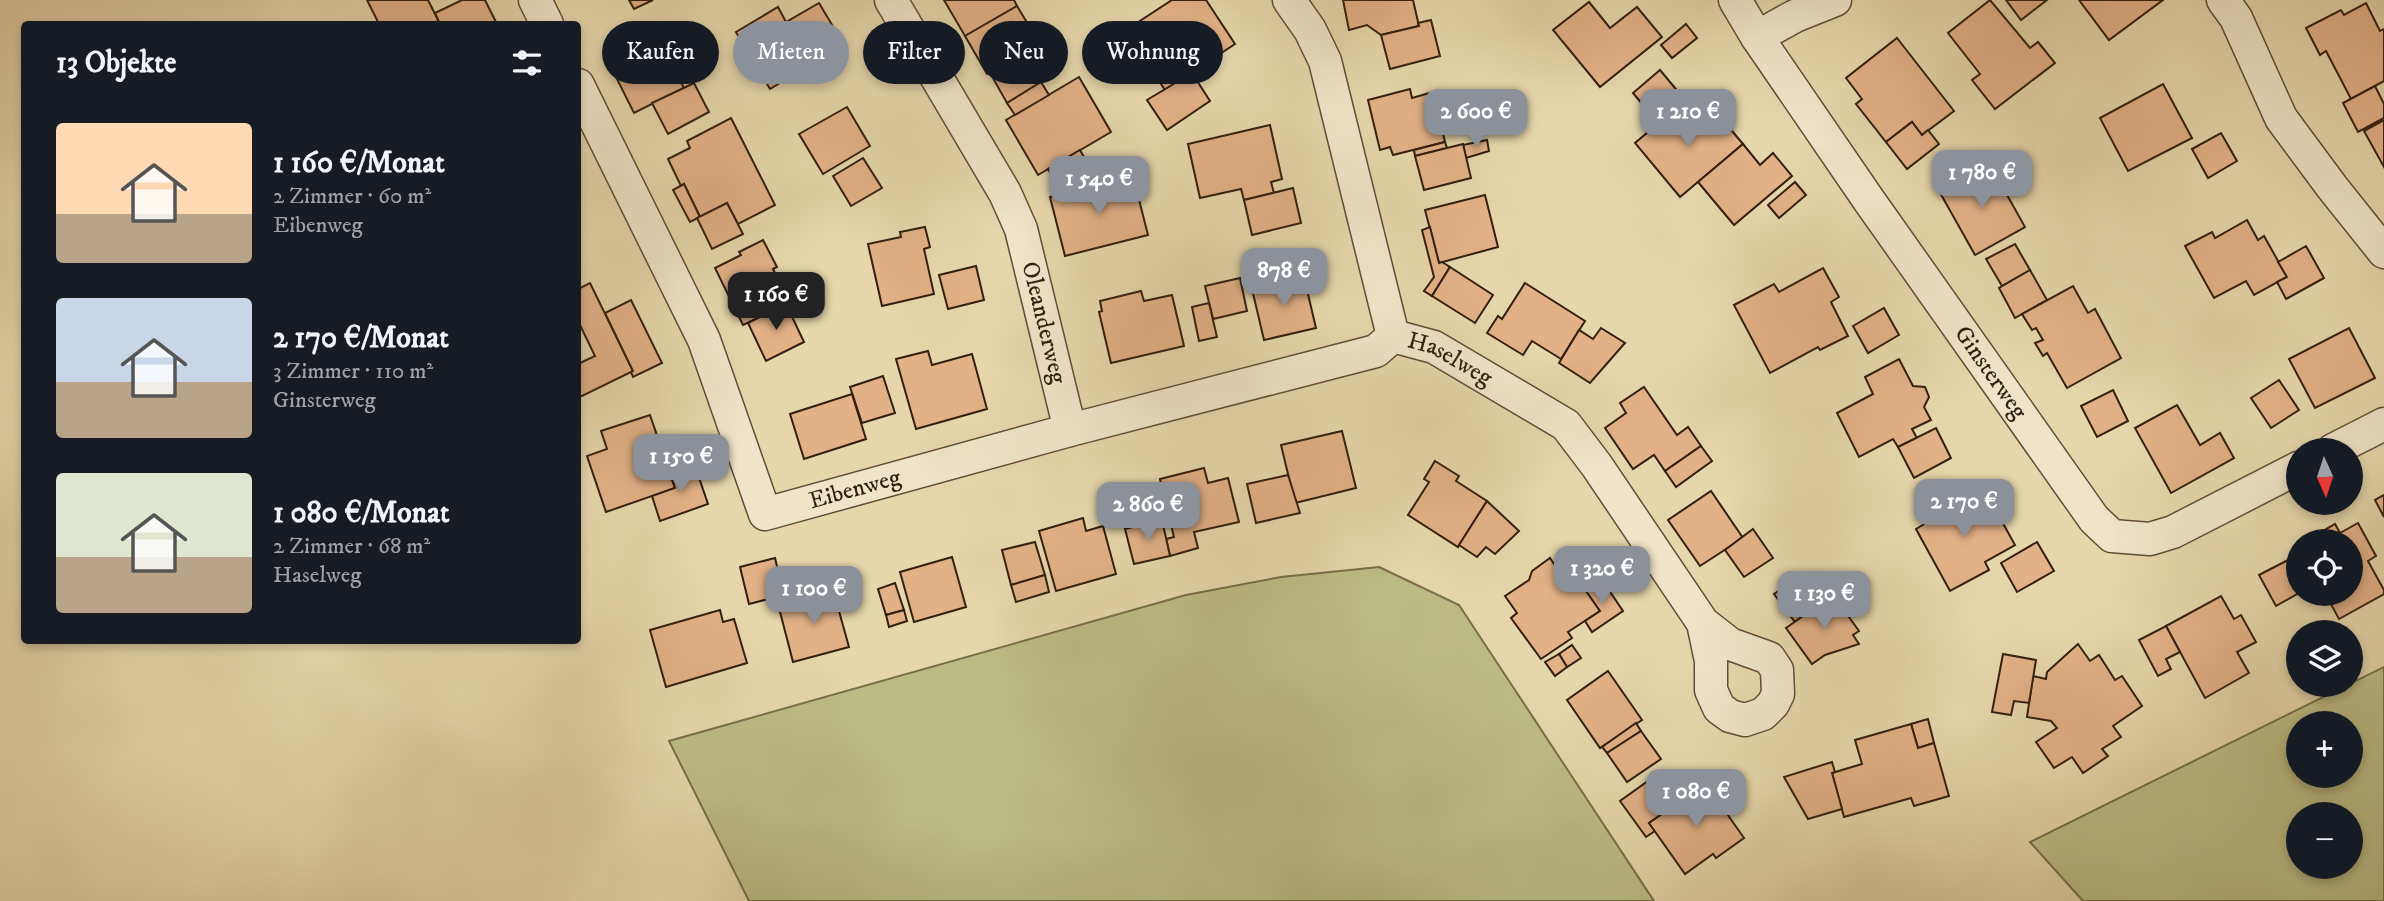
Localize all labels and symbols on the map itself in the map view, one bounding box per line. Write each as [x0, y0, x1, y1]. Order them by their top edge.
pin: 2 600 € [1411, 90, 1541, 149]
pin: 1 210 € [1623, 90, 1753, 149]
pin: 1 780 € [1917, 150, 2047, 210]
pin: 1 540 € [1034, 156, 1164, 216]
pin: 878 € [1235, 248, 1333, 308]
street label: Oleanderweg [1015, 259, 1073, 387]
pin: 1 160 € [711, 272, 841, 332]
street label: Ginsterweg [1947, 320, 2034, 425]
street label: Haselweg [1404, 326, 1498, 393]
pin: 1 150 € [616, 434, 746, 494]
north arrow [2286, 438, 2362, 514]
street label: Eibenweg [806, 462, 904, 516]
pin: 2 170 € [1899, 480, 2029, 539]
pin: 2 860 € [1083, 482, 1213, 542]
pin: 1 320 € [1537, 546, 1667, 606]
pin: 1 100 € [749, 566, 879, 626]
pin: 1 130 € [1759, 572, 1889, 631]
pin: 1 080 € [1631, 770, 1761, 829]

